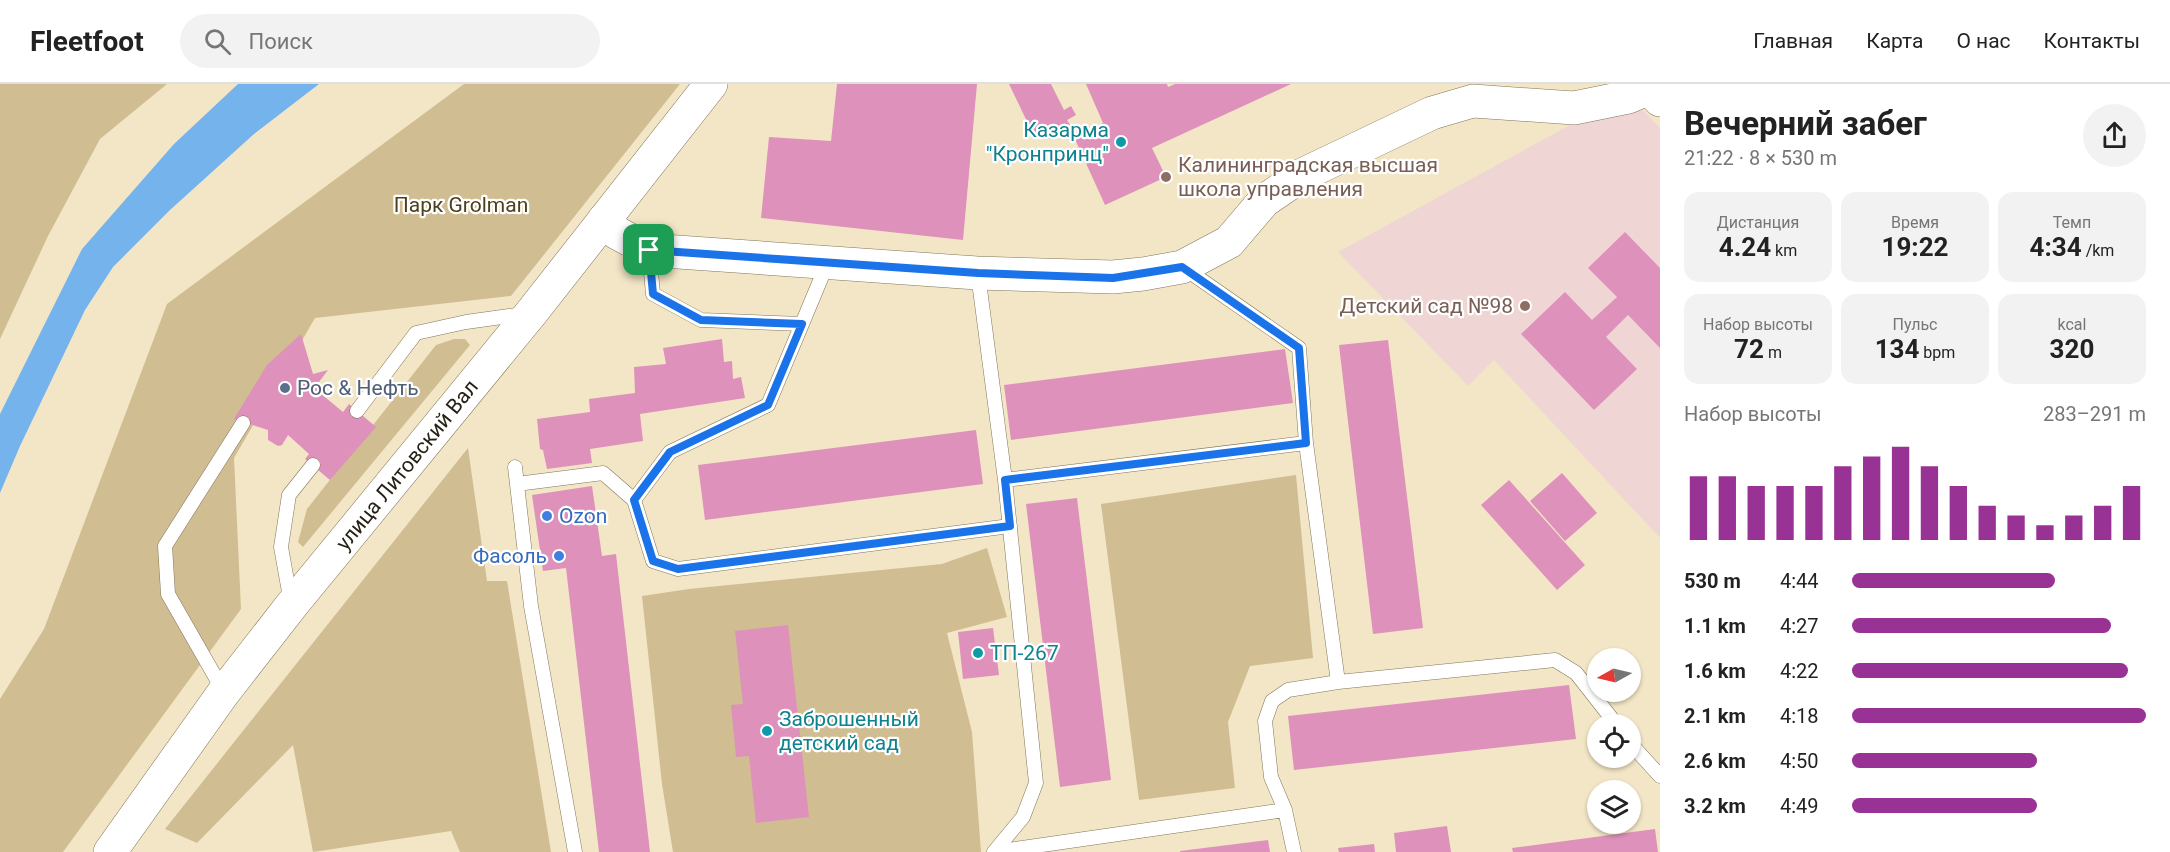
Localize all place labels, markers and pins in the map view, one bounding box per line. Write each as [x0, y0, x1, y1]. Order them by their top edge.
place label: Казарма "Кронпринц" [986, 118, 1109, 166]
marker: Казарма "Кронпринц" [1114, 135, 1128, 149]
place label: Калининградская высшая школа управления [1178, 153, 1438, 201]
marker: Калининградская высшая школа управления [1159, 170, 1173, 184]
pin [623, 224, 674, 275]
place label: Детский сад №98 [1340, 294, 1513, 318]
marker: Детский сад №98 [1518, 299, 1532, 313]
place label: Рос & Нефть [297, 376, 419, 400]
marker: Рос & Нефть [278, 381, 292, 395]
place label: Ozon [559, 504, 607, 528]
marker: Ozon [540, 509, 554, 523]
place label: Фасоль [473, 544, 547, 568]
marker: Фасоль [552, 549, 566, 563]
place label: ТП-267 [990, 641, 1059, 665]
marker: ТП-267 [971, 646, 985, 660]
place label: Заброшенный детский сад [779, 707, 919, 755]
marker: Заброшенный детский сад [760, 724, 774, 738]

